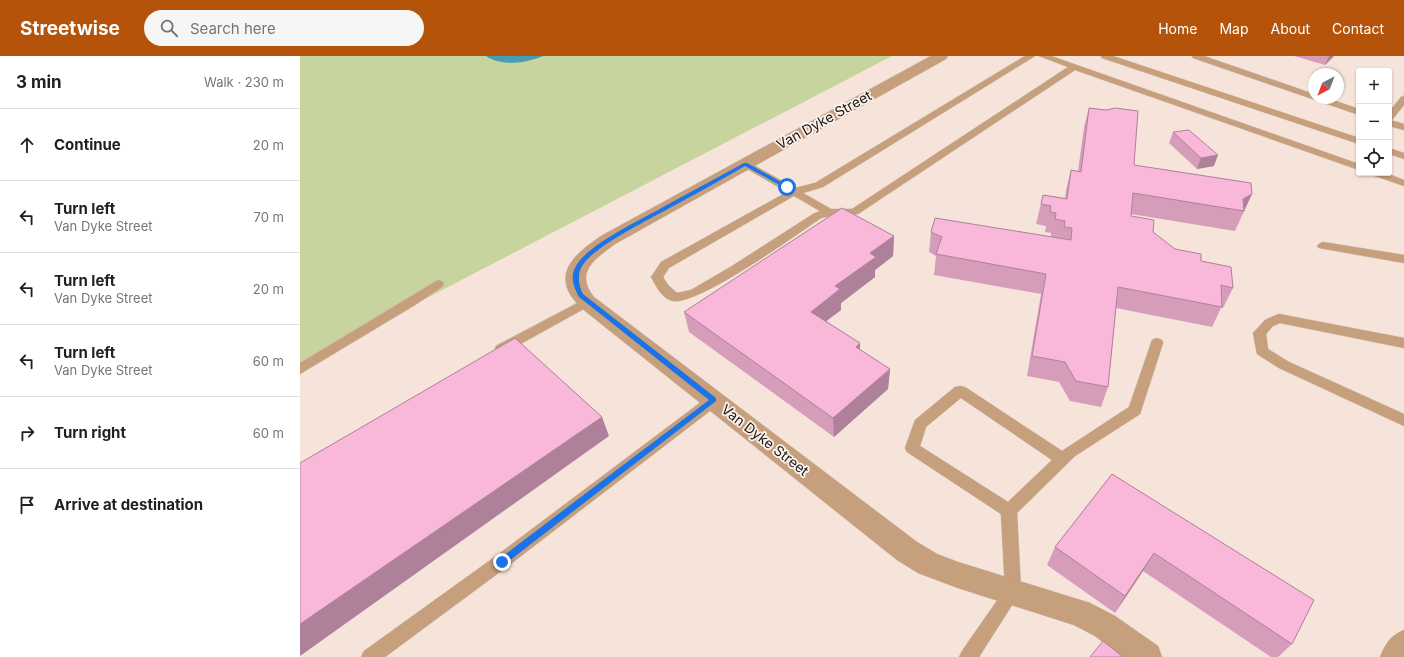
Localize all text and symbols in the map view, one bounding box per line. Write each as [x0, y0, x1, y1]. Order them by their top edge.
search box [144, 10, 424, 46]
text: Streetwise [20, 17, 120, 40]
icon: search [158, 17, 180, 39]
text: Search here [190, 19, 276, 38]
text: Home [1158, 20, 1197, 37]
text: Map [1219, 20, 1249, 37]
text: About [1271, 20, 1310, 37]
text: Contact [1332, 20, 1384, 37]
north arrow [1308, 68, 1344, 104]
map controls [1356, 68, 1392, 176]
button: + [1356, 68, 1392, 104]
text: 3 min [16, 72, 62, 92]
text: Walk · 230 m [204, 74, 284, 90]
street label: Van Dyke Street [773, 86, 875, 153]
button: − [1356, 104, 1392, 140]
icon: ahead [16, 134, 38, 156]
text: Continue [54, 135, 121, 154]
text: 20 m [253, 137, 284, 153]
button: locate [1356, 140, 1392, 176]
route start [778, 178, 796, 196]
text: Turn left [54, 199, 115, 218]
icon: left [16, 206, 38, 228]
text: 70 m [254, 209, 284, 225]
text: Van Dyke Street [54, 218, 152, 234]
text: Turn left [54, 271, 115, 290]
icon: left [16, 278, 38, 300]
text: 20 m [253, 281, 284, 297]
text: Van Dyke Street [54, 290, 152, 306]
text: Turn left [54, 343, 115, 362]
icon: left [16, 350, 38, 372]
text: 60 m [253, 353, 284, 369]
text: Van Dyke Street [54, 362, 152, 378]
street label: Van Dyke Street [718, 400, 813, 479]
icon: right [16, 422, 38, 444]
text: Turn right [54, 423, 126, 442]
text: 60 m [253, 425, 284, 441]
icon: arrive [16, 494, 38, 516]
text: Arrive at destination [54, 495, 203, 514]
route end [493, 553, 511, 571]

